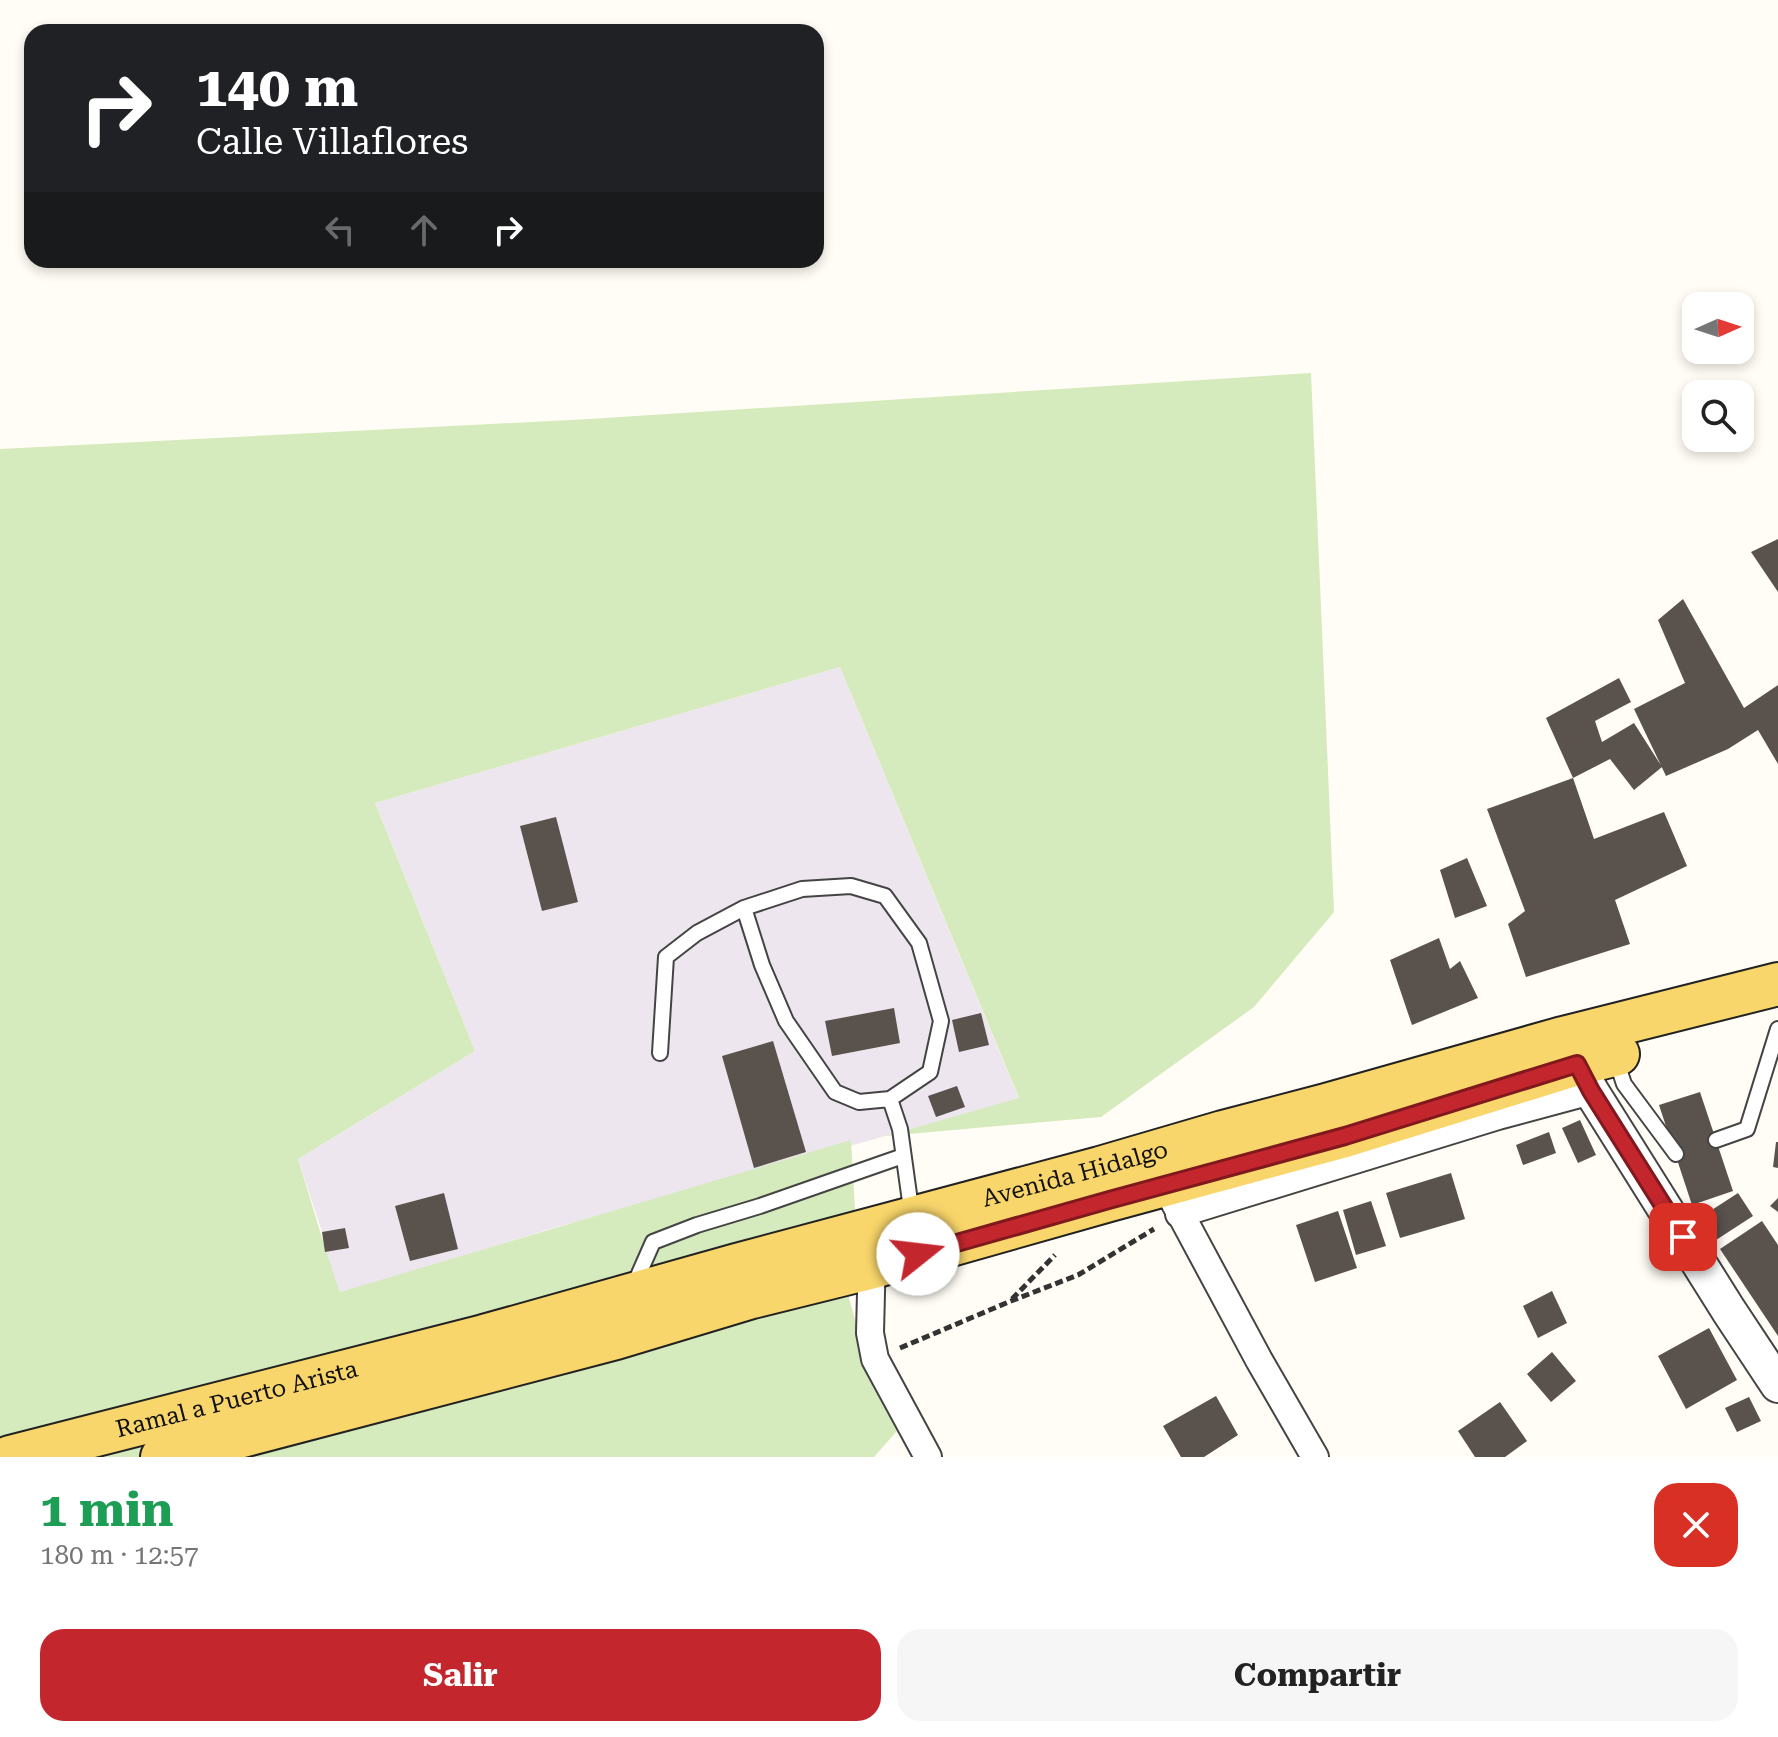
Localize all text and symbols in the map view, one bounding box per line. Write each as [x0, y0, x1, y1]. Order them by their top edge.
text: 140 m [196, 54, 358, 120]
icon: right [64, 56, 168, 160]
text: Calle Villaflores [196, 121, 468, 163]
icon: left [318, 208, 362, 252]
icon: ahead [402, 208, 446, 252]
icon: right [486, 208, 530, 252]
north arrow [1682, 292, 1754, 364]
map controls [1682, 292, 1754, 452]
button: search [1682, 380, 1754, 452]
street label: Avenida Hidalgo [979, 1135, 1171, 1213]
pin [1649, 1203, 1717, 1271]
position arrow [876, 1212, 960, 1296]
icon: arrive [1661, 1215, 1705, 1259]
street label: Ramal a Puerto Arista [113, 1355, 361, 1443]
text: 1 min [40, 1482, 173, 1538]
button: close [1654, 1483, 1738, 1567]
text: 180 m · 12:57 [40, 1540, 199, 1570]
button: Salir [40, 1629, 881, 1721]
button: Compartir [897, 1629, 1738, 1721]

